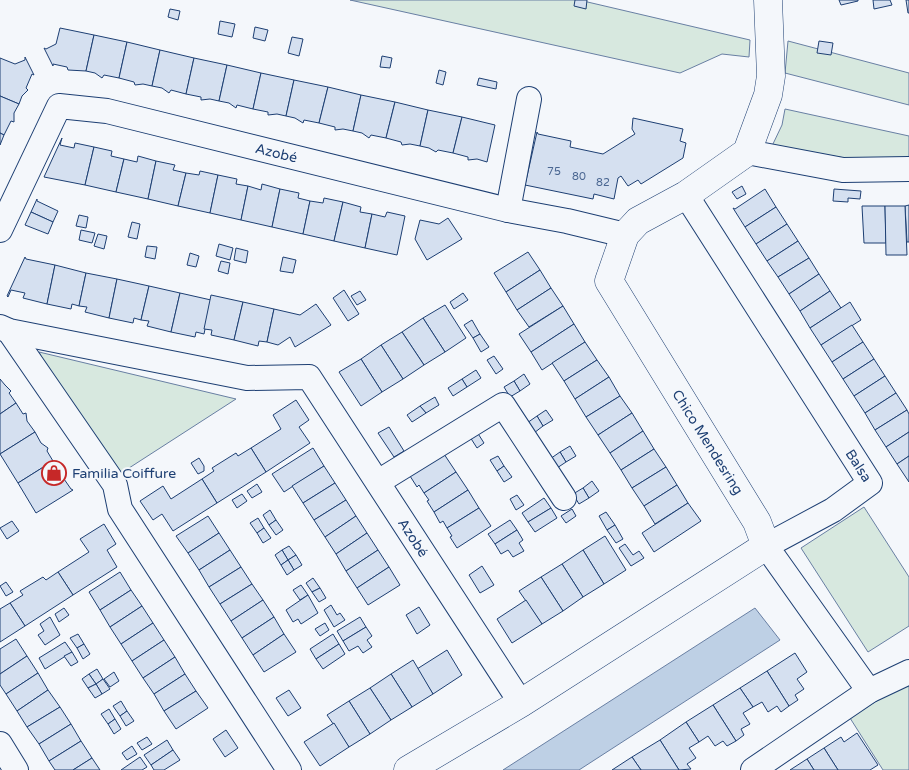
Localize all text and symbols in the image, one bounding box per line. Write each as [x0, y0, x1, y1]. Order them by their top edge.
street label: Azobé [253, 140, 299, 167]
house number: 75 [547, 165, 561, 178]
house number: 80 [572, 170, 586, 183]
house number: 82 [596, 176, 610, 189]
street label: Chico Mendesring [668, 387, 747, 498]
street label: Balsa [842, 446, 875, 485]
shop icon: Familia Coiffure [41, 460, 67, 486]
place label: Familia Coiffure [72, 465, 176, 482]
street label: Azobé [394, 515, 432, 560]

